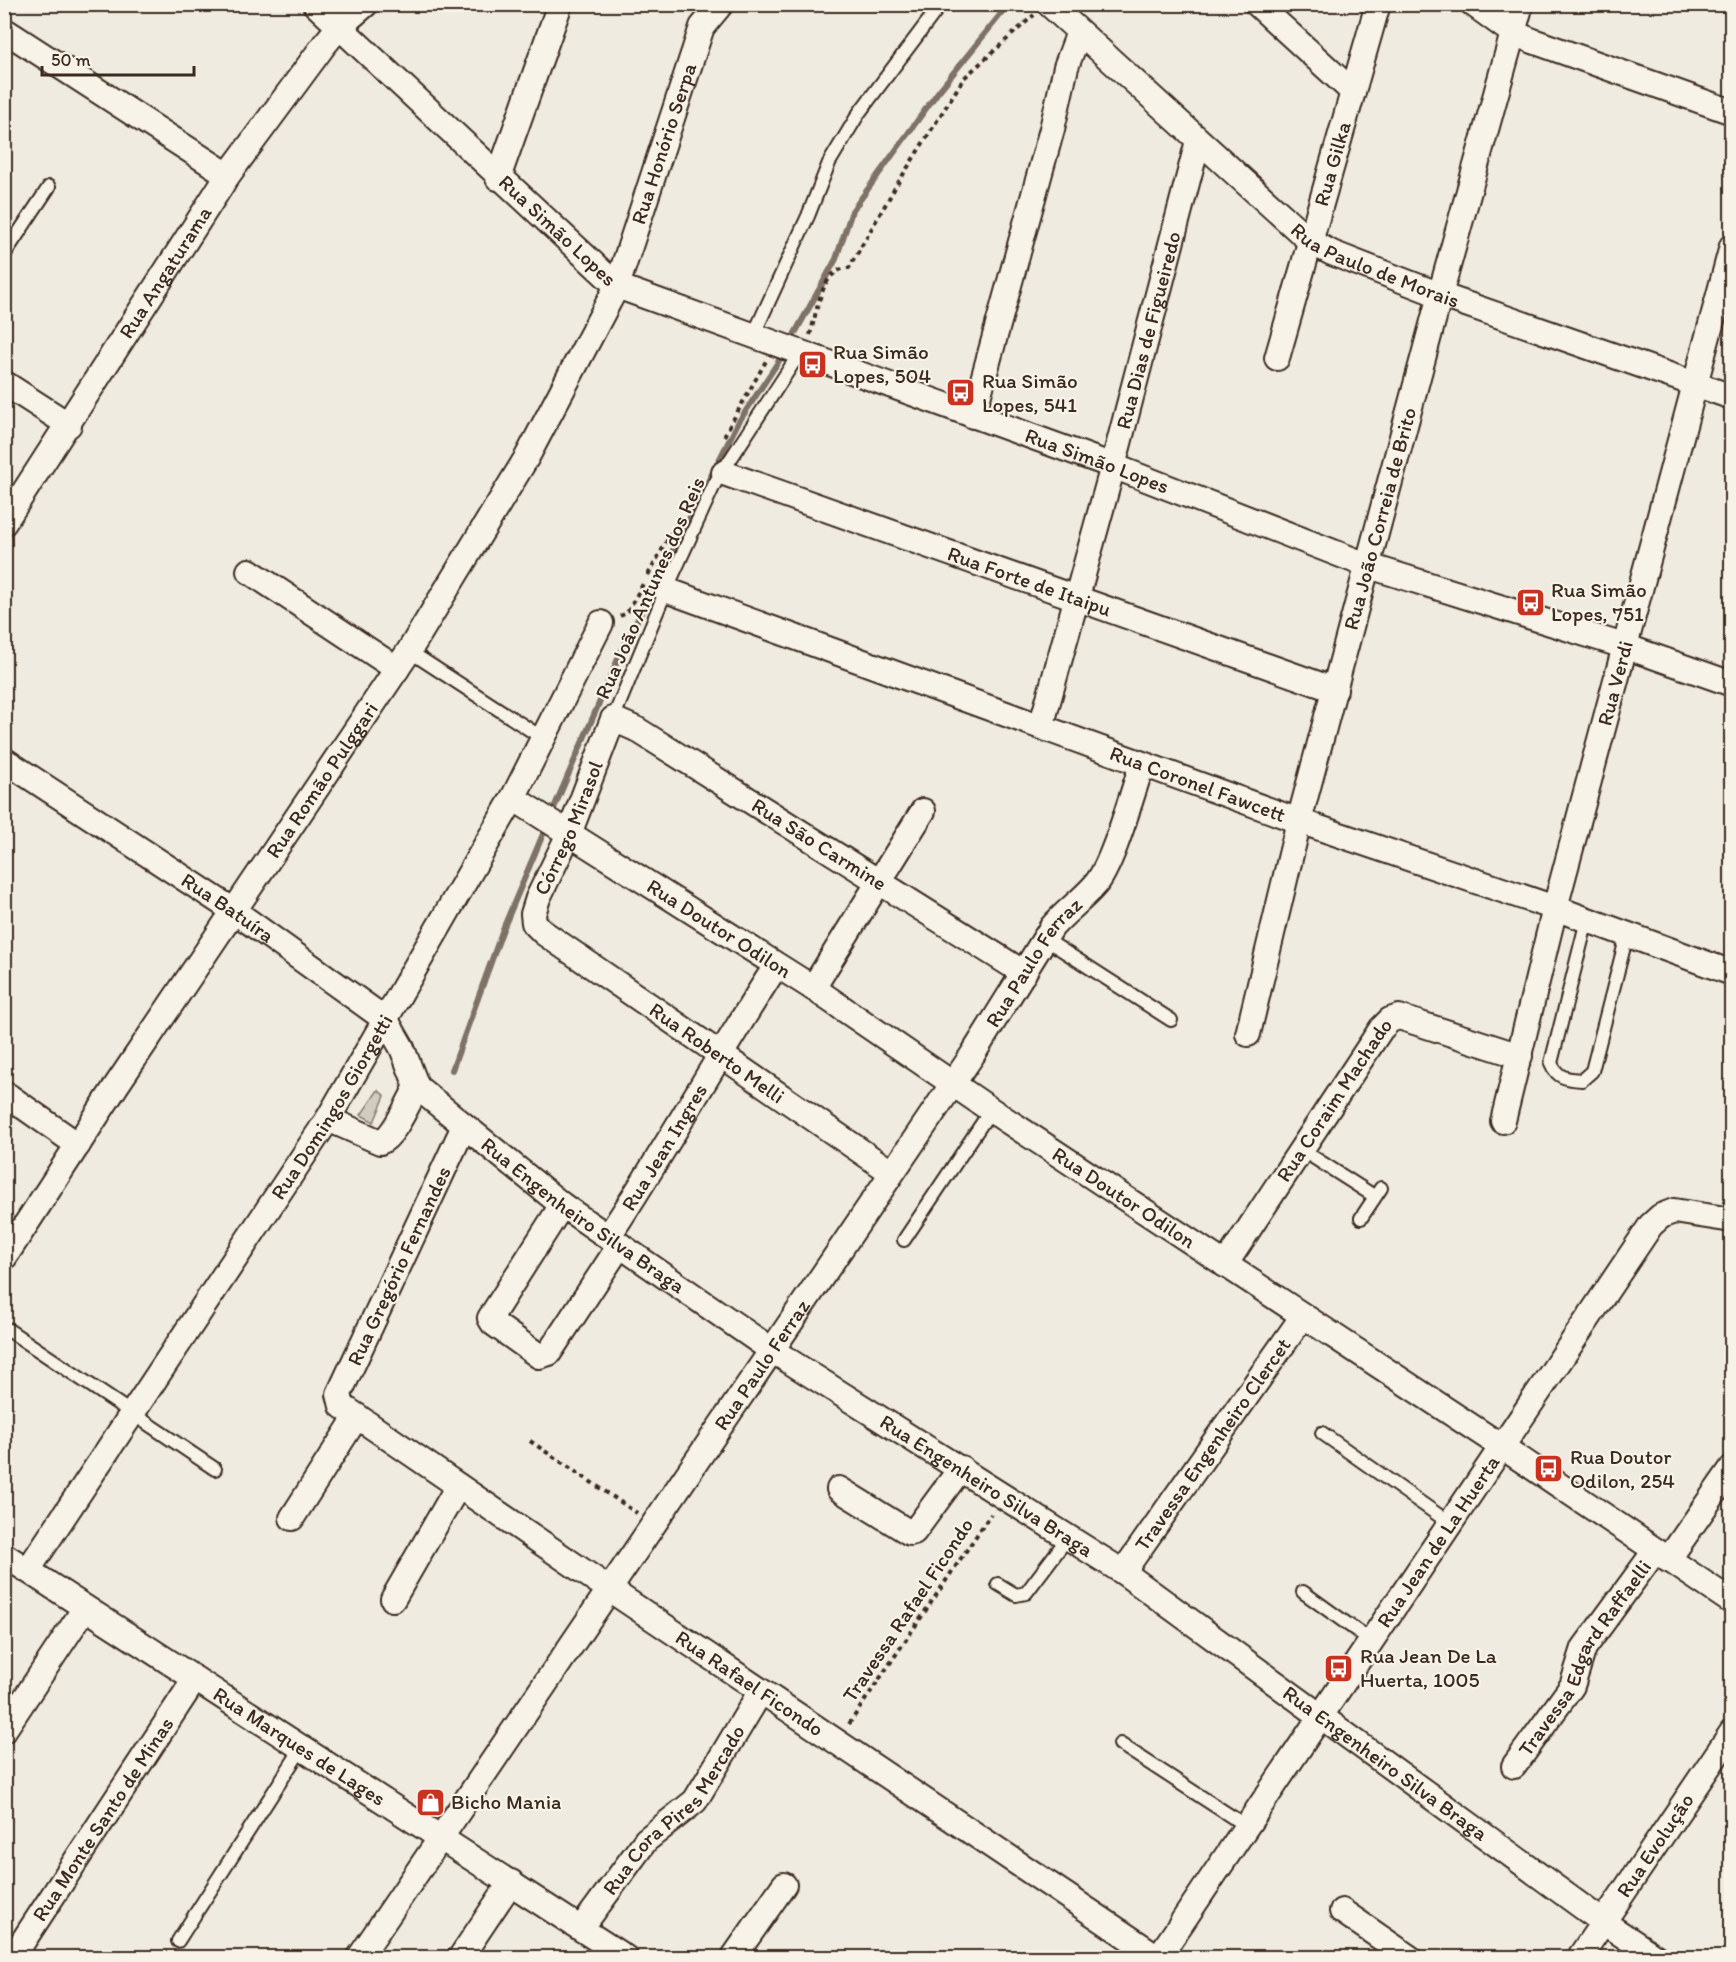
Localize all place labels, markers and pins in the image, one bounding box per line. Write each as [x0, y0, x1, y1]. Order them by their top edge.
place label: Rua Simão Lopes, 504 [833, 339, 931, 388]
bus stop icon: Rua Simão Lopes, 504 [796, 348, 828, 380]
place label: Rua Simão Lopes, 541 [982, 368, 1078, 417]
bus stop icon: Rua Simão Lopes, 541 [945, 377, 977, 409]
place label: Rua Simão Lopes, 751 [1551, 577, 1647, 626]
bus stop icon: Rua Simão Lopes, 751 [1514, 586, 1546, 618]
place label: Rua Doutor Odilon, 254 [1570, 1444, 1675, 1493]
bus stop icon: Rua Doutor Odilon, 254 [1533, 1453, 1565, 1485]
place label: Rua Jean De La Huerta, 1005 [1360, 1643, 1497, 1692]
bus stop icon: Rua Jean De La Huerta, 1005 [1323, 1652, 1355, 1684]
shop icon: Bicho Mania [414, 1786, 446, 1818]
place label: Bicho Mania [451, 1789, 561, 1814]

